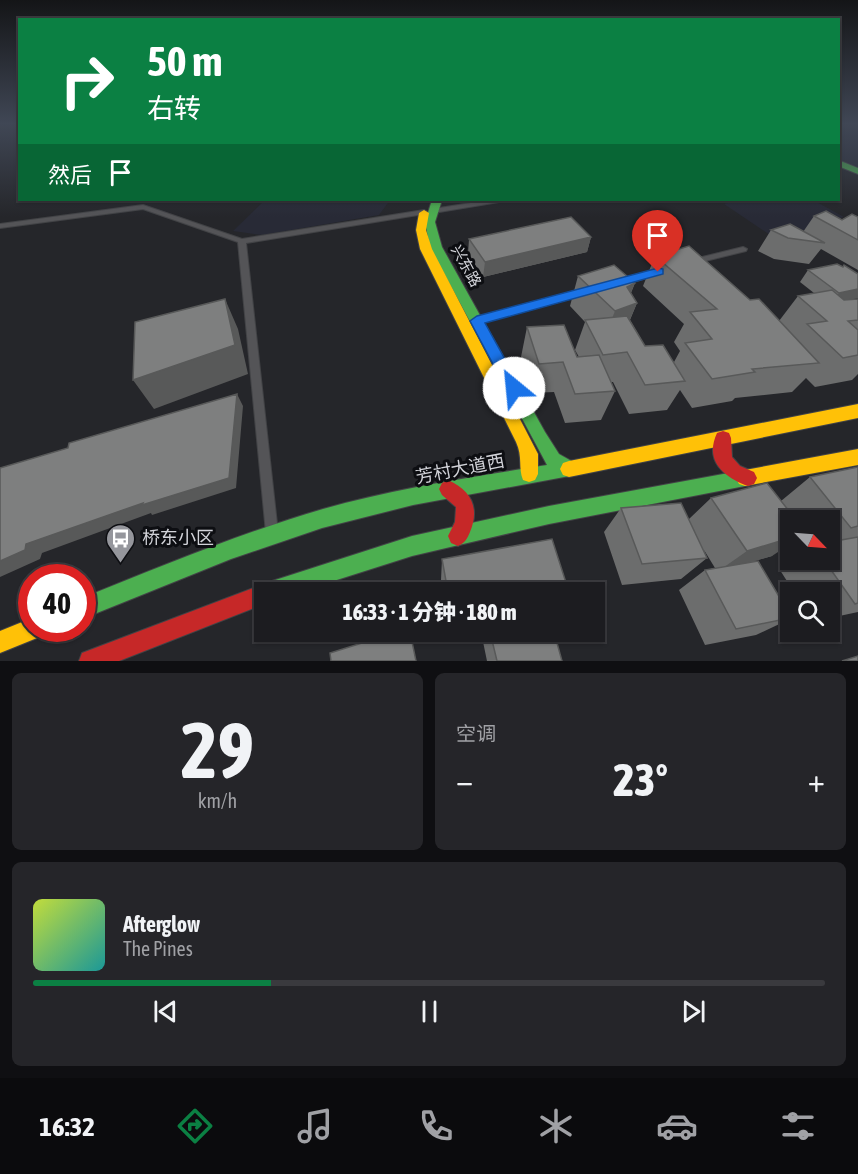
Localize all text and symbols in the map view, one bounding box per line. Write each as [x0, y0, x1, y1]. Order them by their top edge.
text: 50 m [147, 37, 222, 85]
icon: right [48, 42, 126, 120]
text: 右转 [147, 93, 201, 124]
icon: arrive [104, 156, 137, 189]
text: 然后 [48, 162, 92, 188]
pin [632, 210, 683, 272]
icon: arrive [641, 219, 674, 252]
street label: 兴东路 [448, 242, 485, 290]
position arrow [482, 356, 546, 420]
street label: 芳村大道西 [414, 450, 506, 487]
north arrow [780, 510, 840, 570]
map controls [780, 510, 840, 642]
bus stop icon: 桥东小区 [105, 522, 137, 564]
place label: 桥东小区 [142, 527, 214, 548]
speed limit sign: 40 [18, 564, 96, 642]
button: search [780, 582, 840, 642]
text: 16:33 · 1 分钟 · 180 m [343, 599, 516, 625]
text: 29 [181, 705, 254, 795]
text: 空调 [456, 722, 496, 745]
text: 23° [613, 754, 668, 806]
text: − [456, 761, 473, 799]
text: + [808, 761, 825, 799]
text: km/h [198, 789, 237, 812]
text: Afterglow [123, 911, 200, 937]
text: The Pines [123, 937, 193, 960]
icon: previous [149, 995, 182, 1028]
icon: pause [413, 995, 446, 1028]
icon: next [677, 995, 710, 1028]
icon: directions [174, 1105, 216, 1147]
icon: music [294, 1105, 336, 1147]
icon: phone [415, 1105, 457, 1147]
icon: climate [535, 1105, 577, 1147]
icon: car [656, 1105, 698, 1147]
icon: filters [777, 1105, 819, 1147]
text: 16:32 [39, 1111, 95, 1142]

